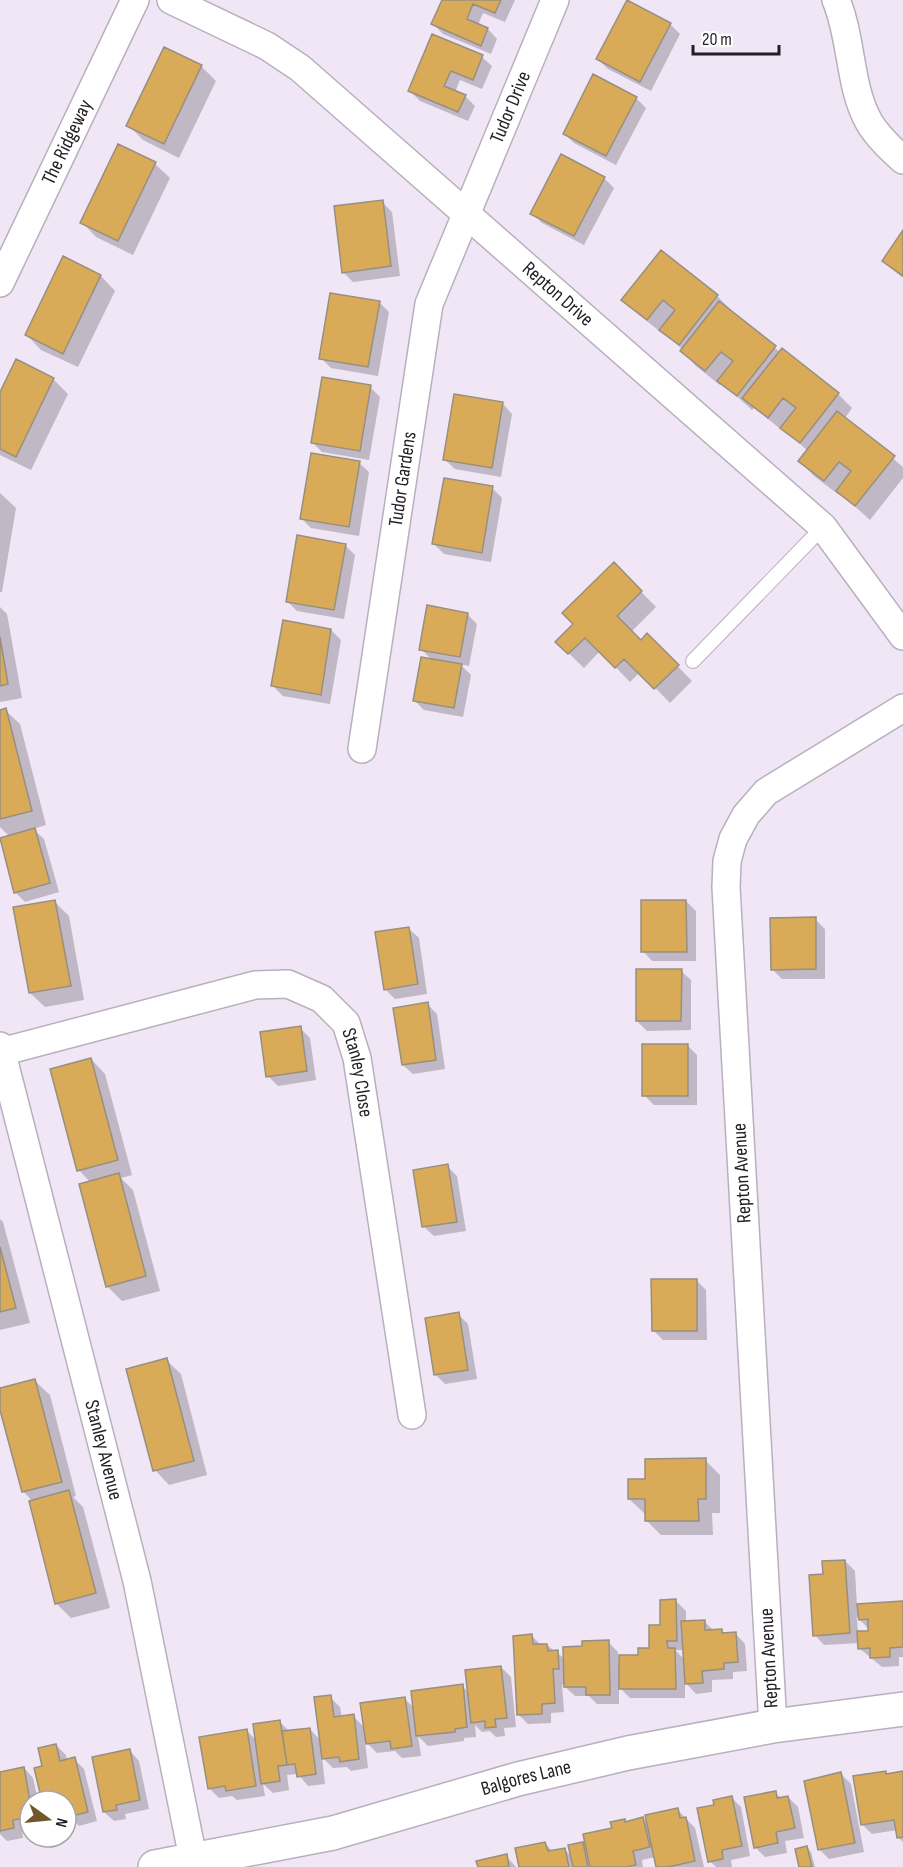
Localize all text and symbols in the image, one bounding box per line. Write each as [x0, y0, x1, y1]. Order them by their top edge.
scale bar [693, 18, 778, 56]
text: 20 m [702, 29, 732, 50]
street label: Tudor Drive [485, 68, 536, 147]
street label: The Ridgeway [37, 96, 98, 189]
street label: Repton Drive [517, 257, 598, 332]
street label: Tudor Gardens [384, 430, 422, 528]
street label: Stanley Close [336, 1025, 378, 1119]
street label: Repton Avenue [727, 1122, 757, 1224]
street label: Stanley Avenue [79, 1397, 128, 1503]
street label: Repton Avenue [754, 1607, 784, 1709]
street label: Balgores Lane [478, 1755, 573, 1801]
north arrow [18, 1789, 78, 1849]
text: N [51, 1816, 71, 1829]

